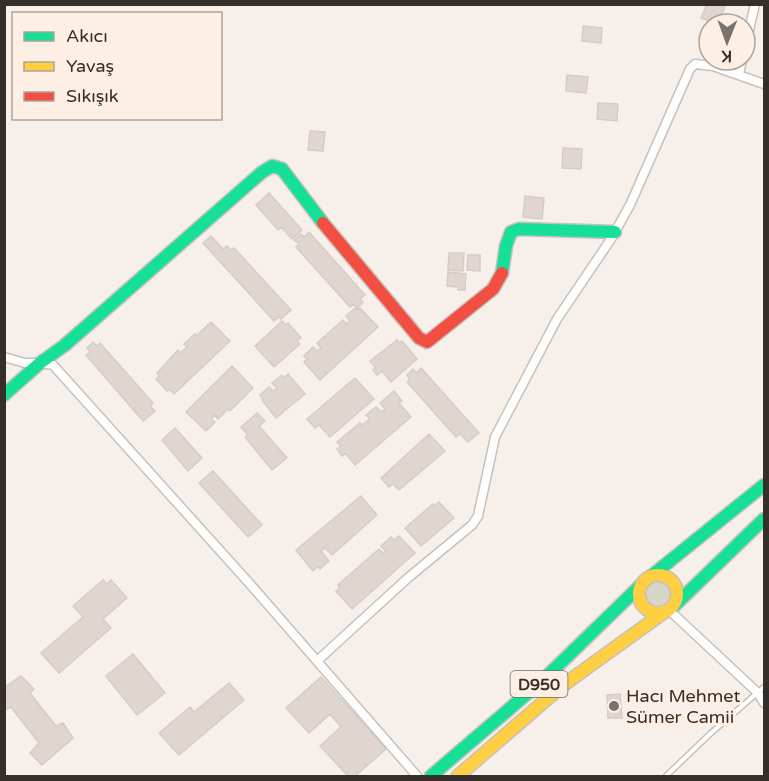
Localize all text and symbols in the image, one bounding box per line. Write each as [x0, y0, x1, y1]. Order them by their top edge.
legend [12, 12, 222, 120]
north arrow [697, 12, 757, 72]
text: Akıcı [66, 25, 108, 47]
text: K [721, 46, 732, 66]
text: Yavaş [66, 55, 114, 77]
text: Sıkışık [66, 85, 119, 107]
road number: D950 [510, 671, 568, 697]
place label: Hacı Mehmet Sümer Camii [626, 685, 740, 728]
marker: Hacı Mehmet Sümer Camii [607, 699, 621, 713]

